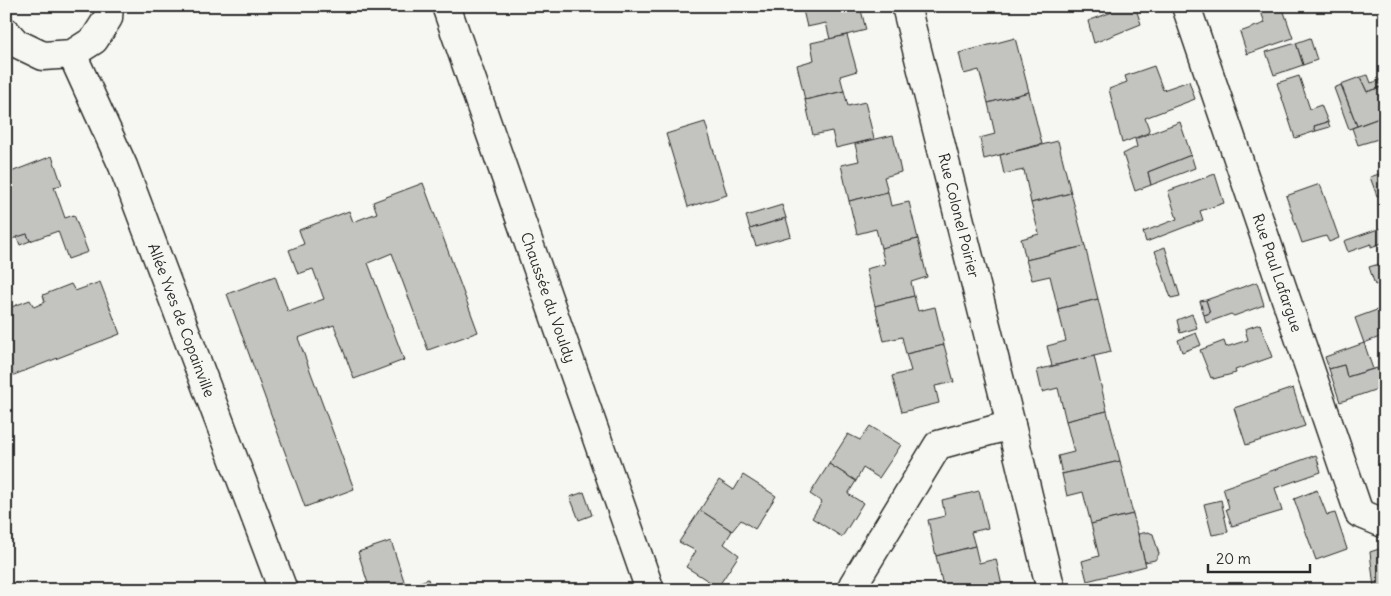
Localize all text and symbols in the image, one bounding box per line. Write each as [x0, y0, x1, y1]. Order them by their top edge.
street label: Rue Colonel Poirier [934, 151, 984, 280]
street label: Rue Paul Lafargue [1249, 211, 1307, 334]
street label: Chaussée du Vouldy [517, 230, 580, 365]
street label: Allée Yves de Copainville [144, 241, 219, 400]
scale bar [1208, 541, 1311, 573]
text: 20 m [1216, 549, 1251, 568]

